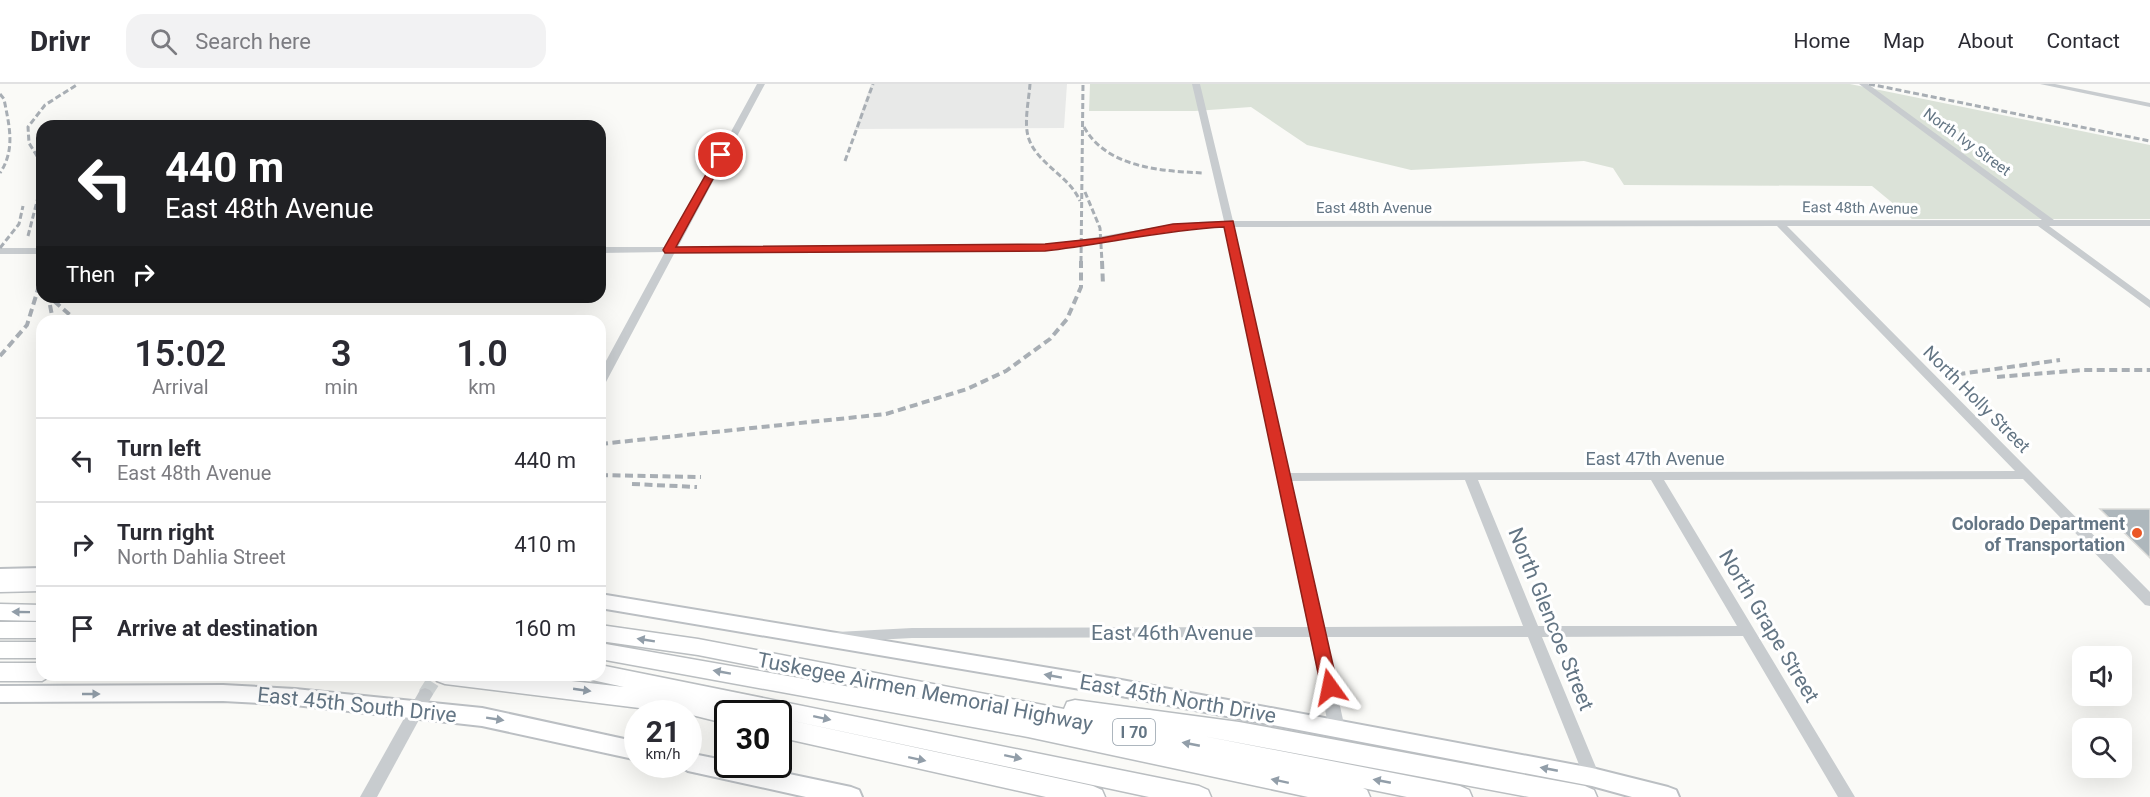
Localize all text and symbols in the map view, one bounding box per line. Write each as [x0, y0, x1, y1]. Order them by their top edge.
search box [126, 14, 546, 68]
text: Drivr [30, 25, 90, 58]
icon: search [147, 25, 180, 58]
text: Search here [195, 29, 311, 54]
text: Home [1794, 29, 1850, 53]
text: Map [1883, 29, 1925, 53]
text: About [1958, 29, 2014, 53]
text: Contact [2047, 29, 2120, 53]
street label: North Ivy Street [1920, 104, 2014, 180]
pin [695, 129, 746, 180]
icon: arrive [704, 138, 737, 171]
text: 440 m [165, 143, 284, 192]
icon: left [66, 144, 144, 222]
text: East 48th Avenue [165, 193, 374, 225]
street label: East 48th Avenue [1802, 198, 1918, 218]
street label: East 48th Avenue [1316, 199, 1432, 217]
icon: right [127, 258, 160, 291]
text: Then [66, 262, 115, 287]
text: 15:02 [134, 333, 226, 375]
text: 3 [331, 333, 352, 375]
text: 1.0 [456, 333, 508, 375]
street label: North Holly Street [1919, 341, 2035, 457]
text: Arrival [152, 375, 209, 399]
text: min [325, 375, 358, 399]
text: km [468, 375, 496, 399]
text: Turn left [117, 436, 201, 461]
icon: left [66, 444, 99, 477]
text: 440 m [514, 448, 576, 473]
street label: East 47th Avenue [1585, 448, 1725, 469]
text: East 48th Avenue [117, 461, 271, 485]
place label: Colorado Department of Transportation [1952, 513, 2125, 555]
text: Turn right [117, 520, 214, 545]
street label: North Glencoe Street [1503, 524, 1599, 714]
marker: Colorado Department of Transportation [2130, 526, 2144, 540]
icon: right [66, 528, 99, 561]
text: 410 m [514, 532, 576, 557]
text: North Dahlia Street [117, 545, 286, 569]
street label: North Grape Street [1714, 545, 1824, 707]
one-way arrow [11, 607, 30, 617]
icon: arrive [66, 612, 99, 645]
text: Arrive at destination [117, 616, 318, 641]
text: 160 m [514, 616, 576, 641]
street label: East 46th Avenue [1091, 621, 1253, 645]
one-way arrow [636, 636, 655, 645]
map controls [2072, 646, 2132, 778]
button: sound [2072, 646, 2132, 706]
street label: Tuskegee Airmen Memorial Highway [755, 648, 1095, 736]
position arrow [1298, 655, 1362, 719]
one-way arrow [713, 667, 732, 676]
street label: East 45th North Drive [1078, 670, 1278, 728]
one-way arrow [1043, 671, 1062, 680]
street label: East 45th South Drive [256, 683, 458, 727]
one-way arrow [573, 685, 592, 695]
one-way arrow [81, 689, 100, 699]
speed limit sign: 30 [714, 700, 792, 778]
one-way arrow [813, 713, 832, 723]
text: 21 [646, 714, 680, 749]
one-way arrow [486, 715, 505, 724]
button: search [2072, 718, 2132, 778]
road number: I 70 [1113, 719, 1155, 745]
one-way arrow [1181, 739, 1200, 748]
text: km/h [645, 745, 681, 763]
one-way arrow [1004, 753, 1022, 763]
one-way arrow [908, 755, 927, 764]
one-way arrow [1540, 764, 1559, 773]
one-way arrow [1271, 776, 1290, 785]
one-way arrow [1373, 776, 1392, 785]

